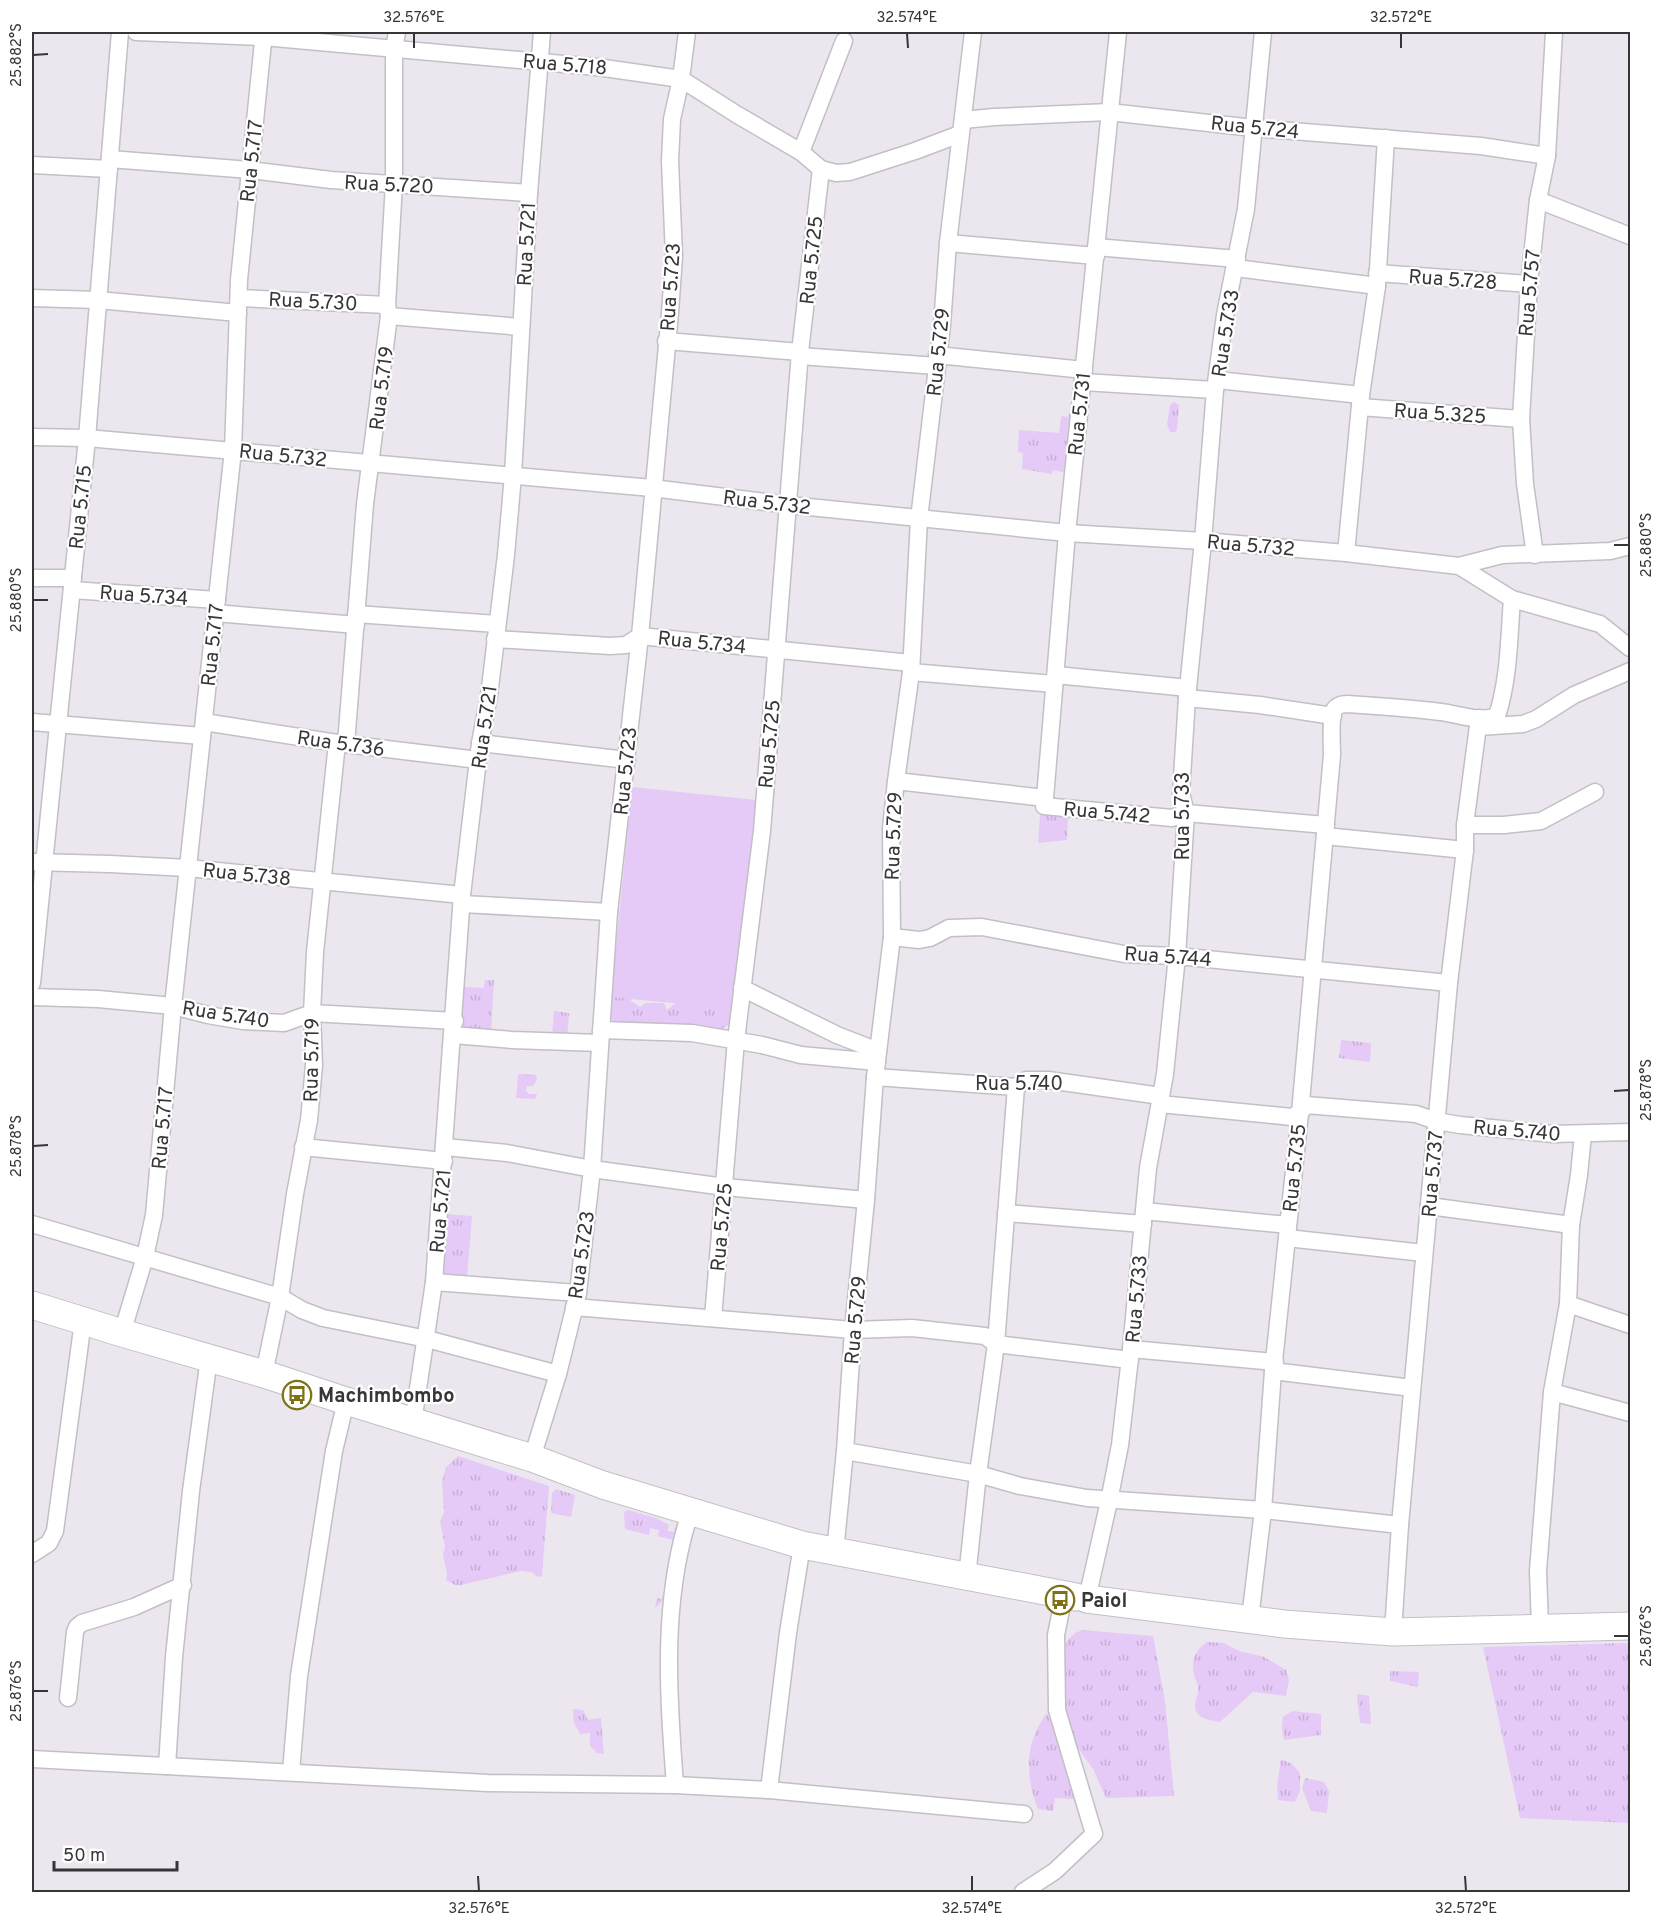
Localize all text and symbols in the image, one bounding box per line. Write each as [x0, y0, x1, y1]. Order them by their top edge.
text: 32.576°E [383, 9, 445, 28]
text: 32.574°E [876, 9, 938, 28]
text: 32.572°E [1370, 9, 1432, 28]
text: 25.882°S [8, 23, 27, 87]
street label: Rua 5.718 [521, 49, 608, 83]
street label: Rua 5.724 [1209, 111, 1300, 147]
street label: Rua 5.717 [236, 118, 270, 204]
street label: Rua 5.720 [343, 171, 434, 201]
street label: Rua 5.721 [513, 201, 543, 287]
street label: Rua 5.725 [795, 214, 831, 306]
street label: Rua 5.723 [656, 242, 688, 332]
street label: Rua 5.757 [1514, 248, 1548, 338]
street label: Rua 5.728 [1407, 265, 1498, 297]
street label: Rua 5.733 [1207, 287, 1247, 379]
street label: Rua 5.730 [268, 288, 358, 318]
street label: Rua 5.729 [922, 307, 958, 398]
street label: Rua 5.719 [365, 345, 401, 432]
street label: Rua 5.731 [1064, 371, 1098, 457]
street label: Rua 5.325 [1393, 399, 1487, 431]
street label: Rua 5.732 [237, 439, 328, 475]
street label: Rua 5.715 [65, 463, 99, 551]
street label: Rua 5.732 [721, 486, 812, 522]
text: 25.880°S [1638, 513, 1657, 577]
street label: Rua 5.732 [1206, 530, 1296, 564]
text: 25.880°S [8, 568, 27, 632]
street label: Rua 5.734 [98, 581, 189, 613]
street label: Rua 5.717 [197, 602, 231, 688]
street label: Rua 5.734 [656, 626, 747, 662]
street label: Rua 5.721 [467, 684, 505, 771]
street label: Rua 5.725 [754, 699, 788, 790]
street label: Rua 5.736 [295, 726, 386, 764]
street label: Rua 5.723 [609, 726, 645, 817]
street label: Rua 5.733 [1171, 772, 1197, 860]
street label: Rua 5.729 [880, 791, 910, 881]
street label: Rua 5.742 [1062, 797, 1152, 831]
street label: Rua 5.738 [201, 858, 292, 894]
street label: Rua 5.744 [1123, 942, 1213, 974]
street label: Rua 5.740 [180, 996, 271, 1036]
street label: Rua 5.719 [299, 1017, 327, 1103]
text: 25.878°S [1638, 1059, 1657, 1121]
street label: Rua 5.740 [975, 1072, 1063, 1098]
street label: Rua 5.717 [147, 1086, 181, 1171]
text: 25.878°S [8, 1115, 27, 1177]
street label: Rua 5.740 [1472, 1115, 1562, 1149]
street label: Rua 5.735 [1278, 1123, 1314, 1214]
street label: Rua 5.737 [1417, 1130, 1451, 1219]
street label: Rua 5.721 [425, 1168, 459, 1254]
street label: Rua 5.725 [706, 1182, 740, 1273]
street label: Rua 5.723 [564, 1209, 602, 1301]
street label: Rua 5.733 [1121, 1254, 1155, 1345]
street label: Rua 5.729 [840, 1275, 874, 1366]
bus stop icon: Machimbombo [281, 1379, 313, 1411]
place label: Machimbombo [318, 1384, 455, 1410]
bus stop icon: Paiol [1044, 1584, 1076, 1616]
place label: Paiol [1081, 1589, 1127, 1615]
text: 25.876°S [1638, 1605, 1657, 1667]
text: 25.876°S [8, 1660, 27, 1722]
scale bar [54, 1834, 177, 1872]
text: 50 m [63, 1845, 105, 1868]
text: 32.576°E [448, 1900, 510, 1919]
text: 32.574°E [941, 1900, 1003, 1919]
text: 32.572°E [1435, 1900, 1497, 1919]

